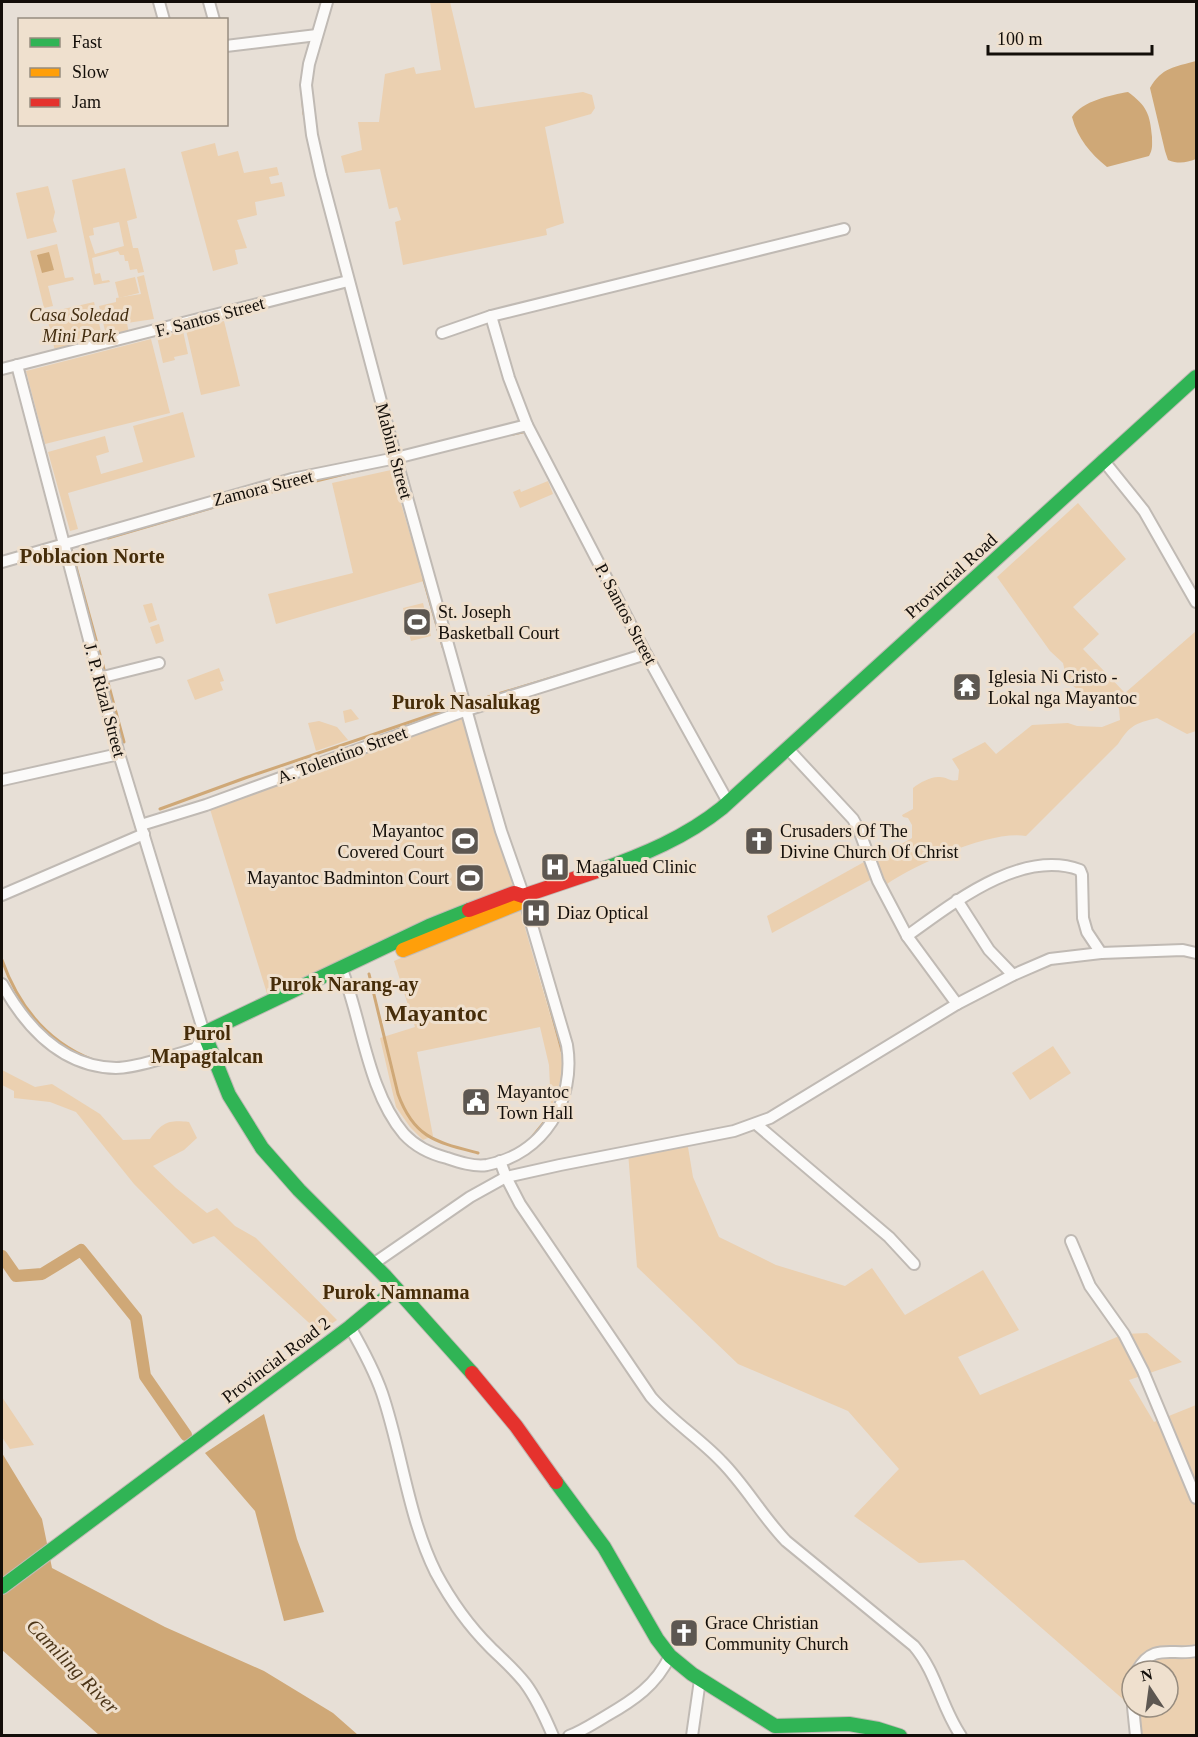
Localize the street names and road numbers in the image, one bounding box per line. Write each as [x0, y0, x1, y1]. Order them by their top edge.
street label: F. Santos Street [153, 293, 267, 341]
street label: Mabini Street [372, 401, 416, 501]
street label: Zamora Street [211, 466, 315, 510]
street label: Provincial Road [901, 530, 1001, 622]
street label: P. Santos Street [591, 560, 661, 668]
street label: J. P. Rizal Street [80, 641, 130, 759]
street label: A. Tolentino Street [274, 722, 410, 788]
street label: Provincial Road 2 [218, 1313, 334, 1407]

